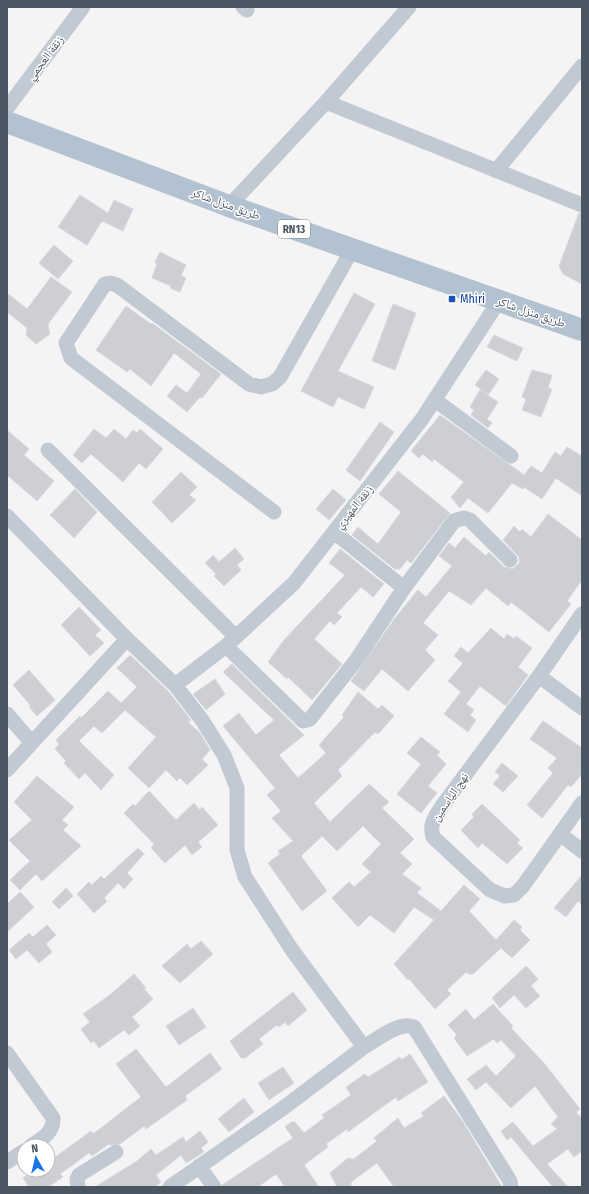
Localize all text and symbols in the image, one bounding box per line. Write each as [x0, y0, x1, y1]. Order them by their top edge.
street label: زنقة العجمي [24, 33, 69, 85]
street label: طريق منزل شاكر [189, 185, 262, 223]
road number: RN13 [278, 220, 310, 238]
place label: Mhiri [460, 292, 485, 306]
street label: طريق منزل شاكر [494, 293, 567, 331]
marker: Mhiri [447, 294, 457, 304]
street label: زنقة المهيري [332, 482, 379, 534]
street label: نهج الياسمين [429, 770, 472, 824]
north arrow [16, 1138, 56, 1178]
text: N [31, 1142, 39, 1155]

